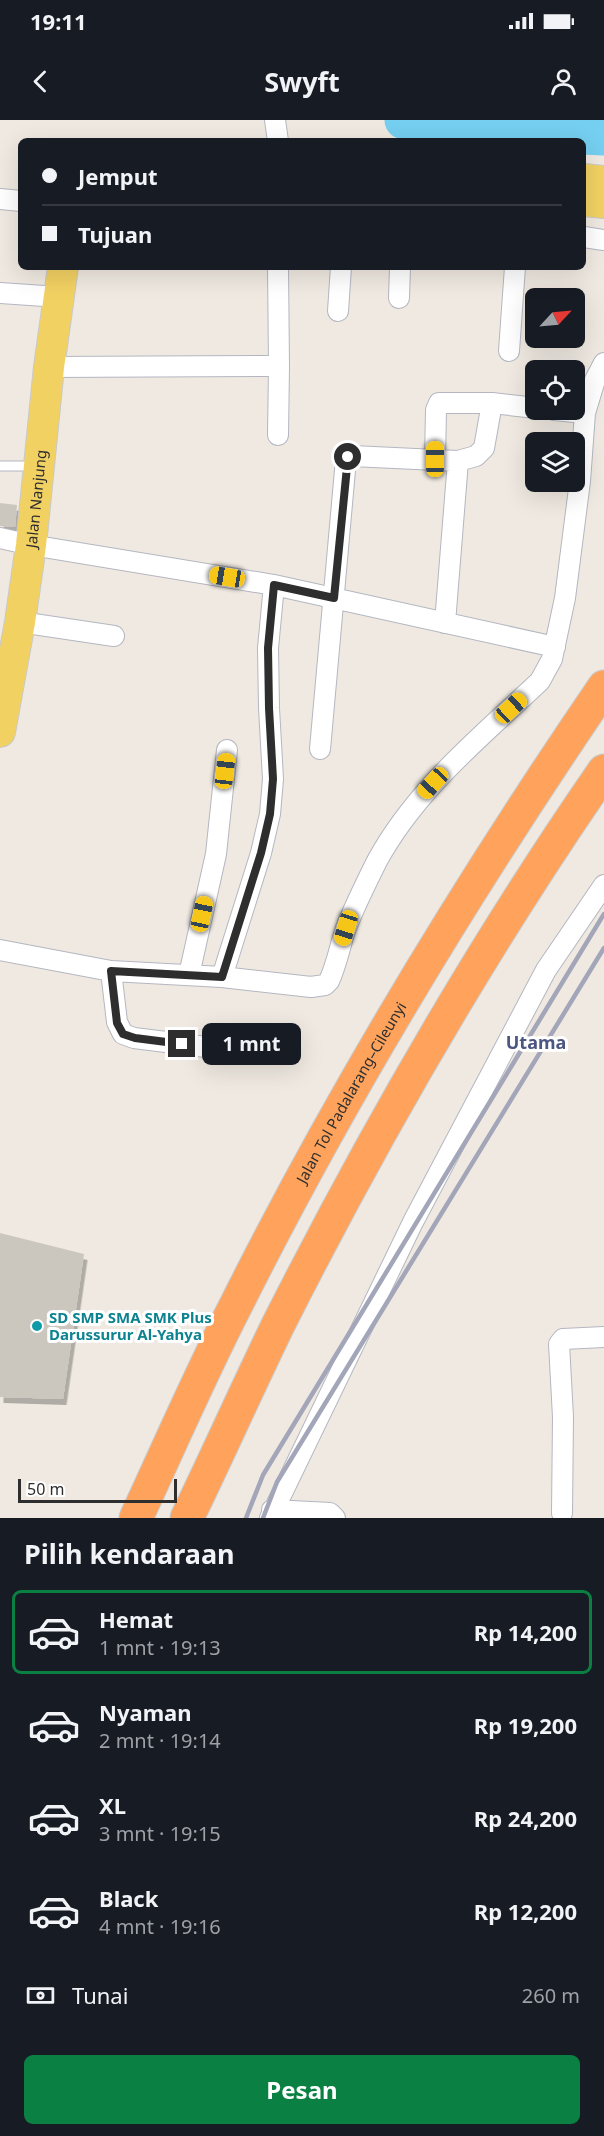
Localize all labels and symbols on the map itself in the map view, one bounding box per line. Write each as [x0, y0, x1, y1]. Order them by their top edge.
north arrow [525, 288, 585, 348]
car [426, 441, 444, 477]
route start [334, 443, 361, 470]
street label: Jalan Nanjung [20, 449, 51, 551]
car [208, 565, 246, 589]
car [492, 689, 530, 727]
car [214, 752, 236, 790]
car [414, 764, 452, 802]
car [189, 895, 215, 933]
car [332, 908, 360, 948]
street label: Jalan Tol Padalarang–Cileunyi [290, 998, 410, 1188]
callout: 1 mnt [203, 1023, 302, 1065]
route end [168, 1030, 195, 1057]
district label: Utama [506, 1030, 566, 1054]
place label: SD SMP SMA SMK Plus Darussurur Al-Yahya [49, 1307, 212, 1344]
marker: SD SMP SMA SMK Plus Darussurur Al-Yahya [30, 1319, 44, 1333]
scale bar [18, 1476, 177, 1504]

